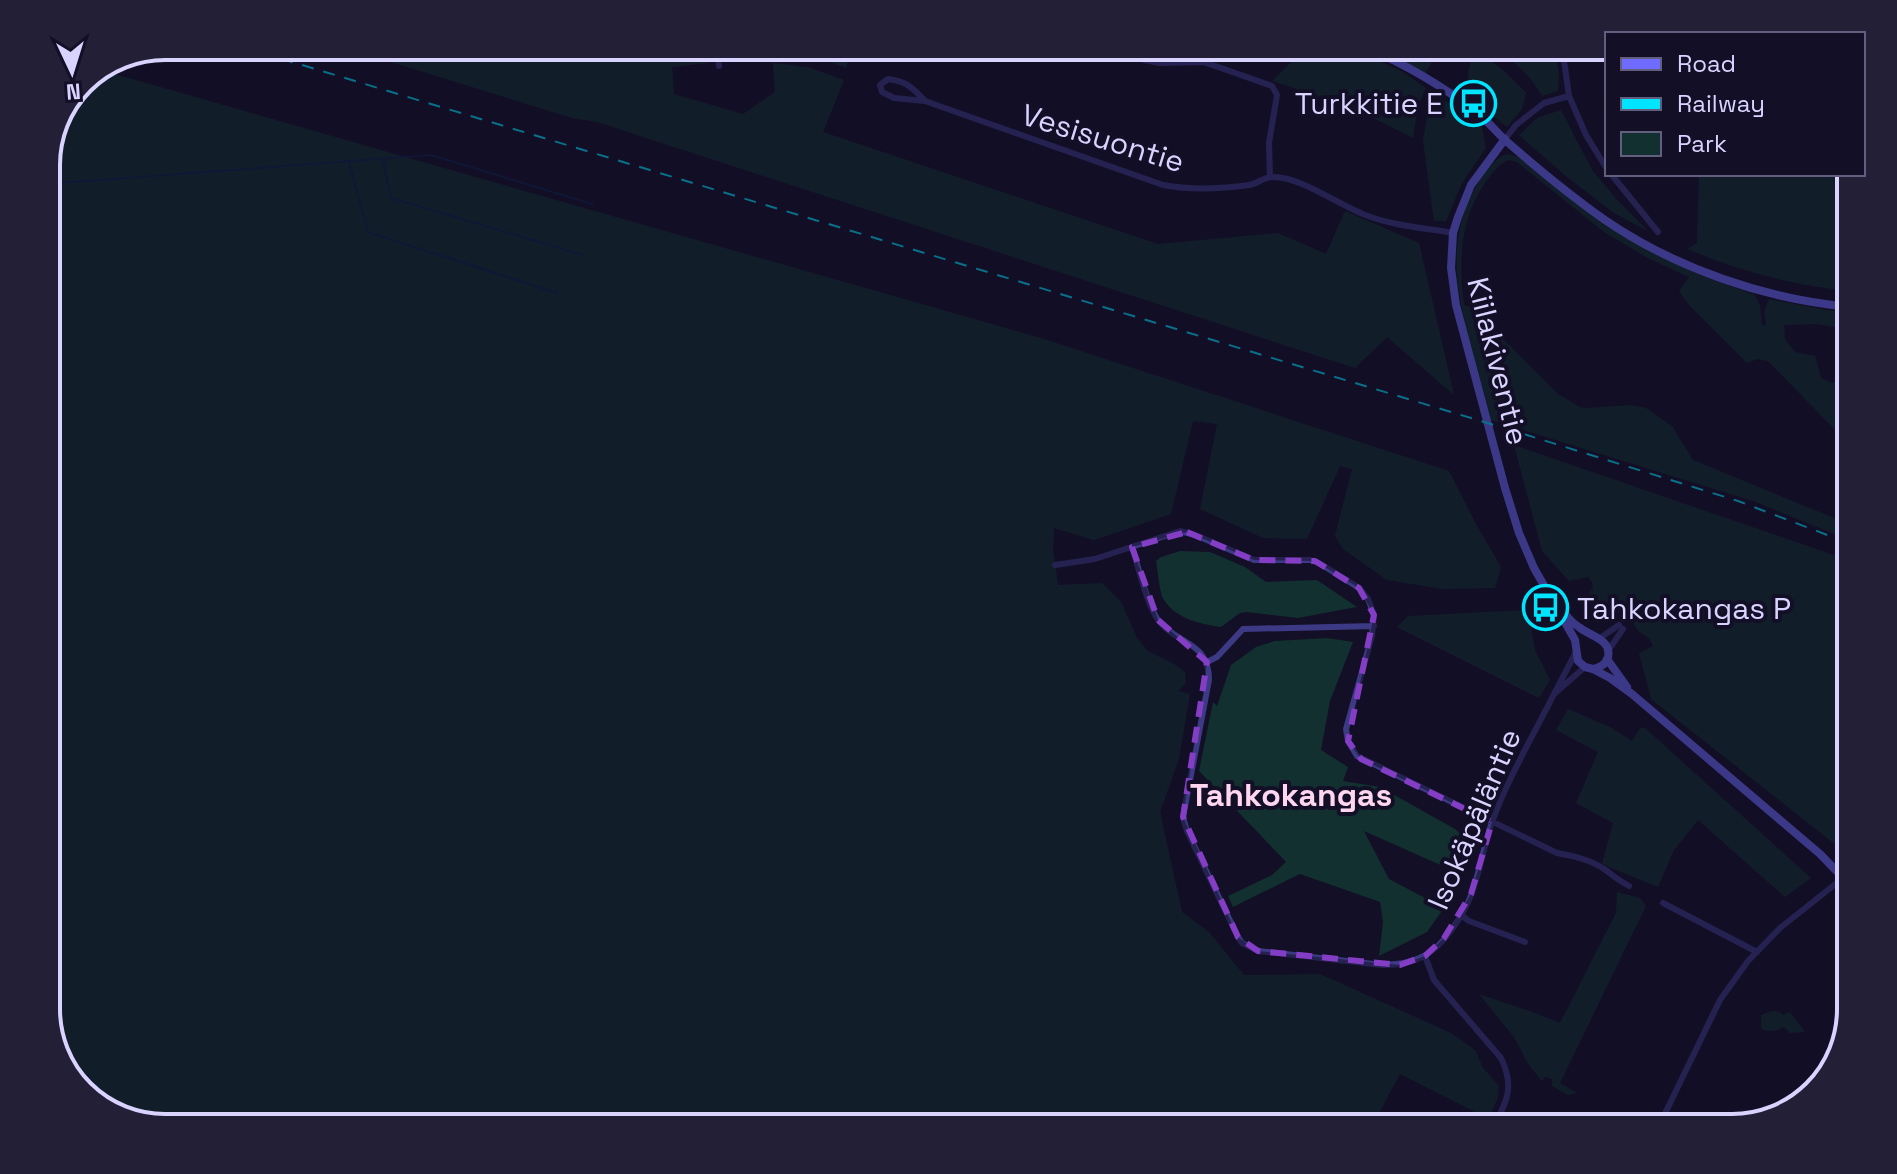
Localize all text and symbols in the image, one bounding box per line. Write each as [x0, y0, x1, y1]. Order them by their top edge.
north arrow [32, 32, 112, 112]
legend [1605, 32, 1865, 176]
text: Road [1677, 48, 1736, 79]
text: N [65, 77, 82, 106]
bus stop icon: Turkkitie E [1450, 79, 1498, 127]
place label: Turkkitie E [1295, 84, 1443, 123]
text: Railway [1677, 88, 1765, 119]
street label: Vesisuontie [1017, 95, 1189, 181]
text: Park [1677, 128, 1727, 159]
street label: Kiilakiventie [1458, 273, 1538, 449]
bus stop icon: Tahkokangas P [1522, 584, 1570, 632]
place label: Tahkokangas P [1577, 589, 1791, 628]
street label: Isokäpäläntie [1418, 723, 1530, 915]
district label: Tahkokangas [1190, 775, 1392, 815]

